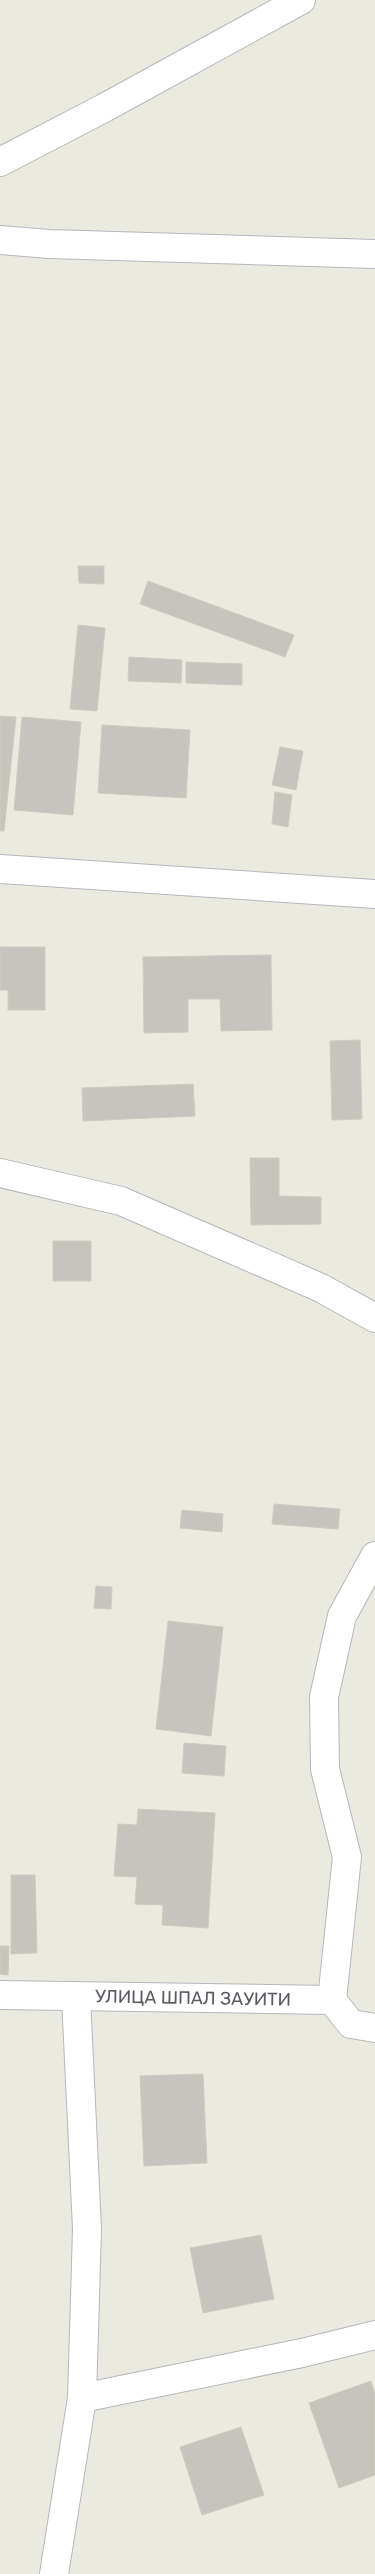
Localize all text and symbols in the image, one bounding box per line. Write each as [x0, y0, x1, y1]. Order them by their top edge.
street label: УЛИЦА ШПАЛ ЗАУИТИ [95, 1985, 291, 2011]

